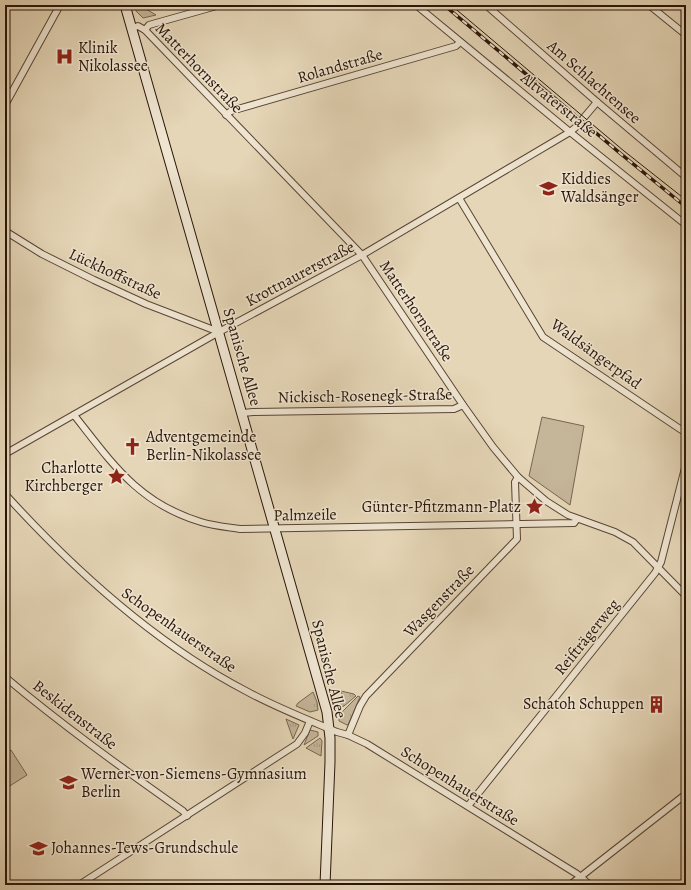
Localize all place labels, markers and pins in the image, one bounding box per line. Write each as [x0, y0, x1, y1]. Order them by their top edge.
place label: Klinik Nikolassee [78, 37, 148, 77]
hospital icon: Klinik Nikolassee [55, 47, 75, 67]
place label: Kiddies Waldsänger [560, 168, 639, 208]
school or university icon: Kiddies Waldsänger [538, 178, 558, 198]
place label: Adventgemeinde Berlin-Nikolassee [145, 426, 262, 466]
church icon: Adventgemeinde Berlin-Nikolassee [123, 436, 143, 456]
place label: Charlotte Kirchberger [24, 457, 103, 497]
place icon: Charlotte Kirchberger [106, 467, 126, 487]
place label: Günter-Pfitzmann-Platz [362, 496, 521, 518]
place icon: Günter-Pfitzmann-Platz [524, 497, 544, 517]
place label: Schatoh Schuppen [523, 693, 644, 715]
building icon: Schatoh Schuppen [647, 694, 667, 714]
place label: Werner-von-Siemens-Gymnasium Berlin [80, 763, 307, 803]
school or university icon: Werner-von-Siemens-Gymnasium Berlin [58, 773, 78, 793]
place label: Johannes-Tews-Grundschule [51, 837, 238, 859]
school or university icon: Johannes-Tews-Grundschule [28, 838, 48, 858]

